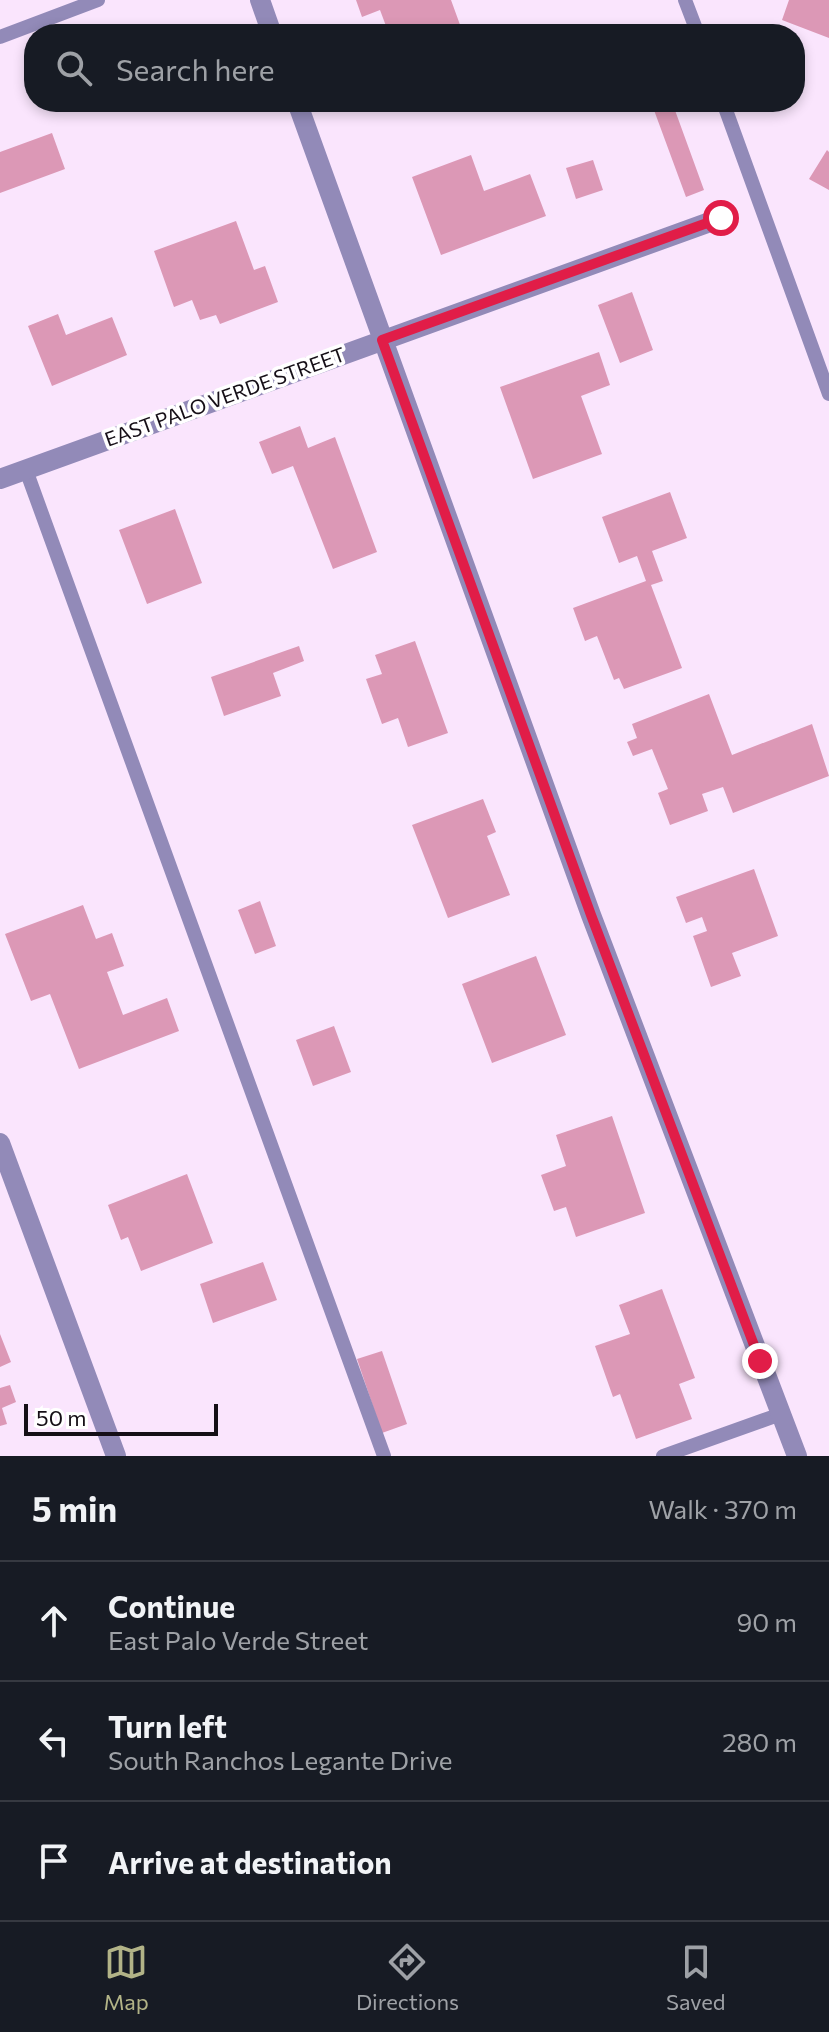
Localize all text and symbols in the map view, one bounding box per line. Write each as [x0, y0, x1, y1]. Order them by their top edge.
search box [24, 24, 805, 112]
icon: search [52, 46, 96, 90]
text: Search here [116, 50, 275, 87]
route start [703, 200, 739, 236]
street label: EAST PALO VERDE STREET [101, 341, 348, 451]
route end [742, 1343, 778, 1379]
scale bar [24, 1400, 218, 1436]
text: 50 m [36, 1404, 86, 1431]
text: 5 min [32, 1487, 117, 1529]
text: Walk · 370 m [648, 1493, 797, 1524]
text: Continue [108, 1587, 235, 1624]
icon: ahead [32, 1599, 76, 1643]
text: 90 m [737, 1606, 797, 1637]
text: East Palo Verde Street [108, 1624, 368, 1655]
text: Turn left [108, 1707, 227, 1744]
icon: left [32, 1719, 76, 1763]
text: 280 m [722, 1726, 797, 1757]
text: South Ranchos Legante Drive [108, 1744, 453, 1775]
icon: arrive [32, 1839, 76, 1883]
text: Arrive at destination [108, 1843, 392, 1880]
tab: Map [104, 1940, 149, 2015]
tab: Directions [356, 1940, 459, 2015]
tab: Saved [666, 1940, 725, 2015]

